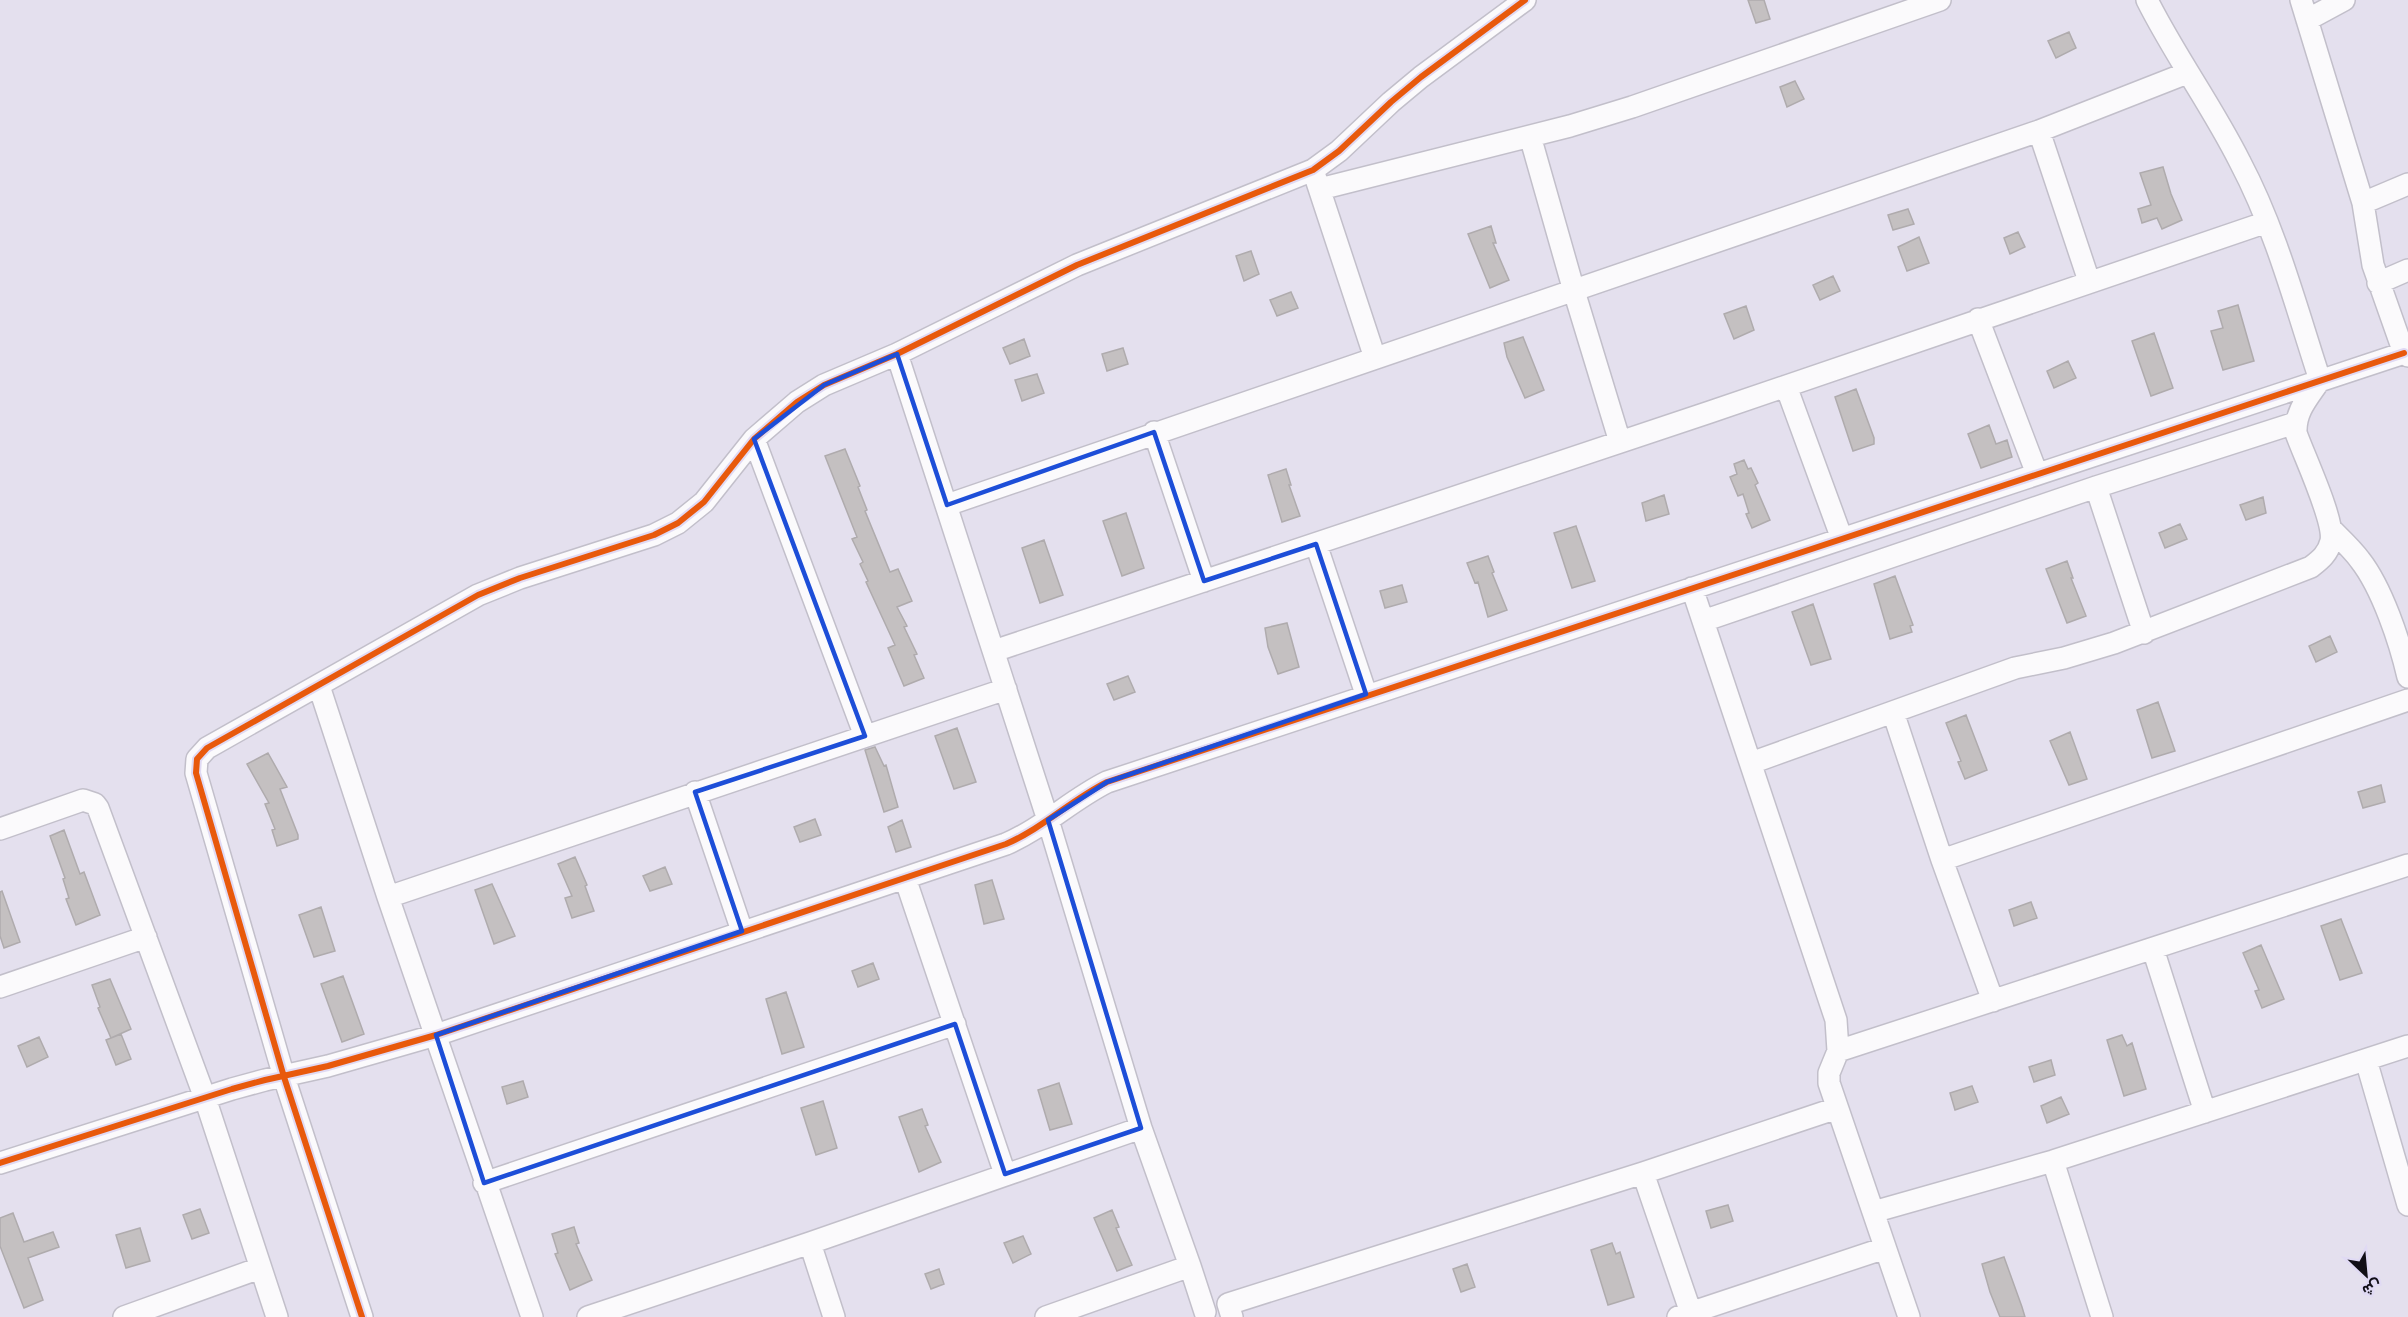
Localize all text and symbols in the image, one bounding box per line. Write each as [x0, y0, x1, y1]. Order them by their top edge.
north arrow [2336, 1245, 2396, 1305]
text: ش [2359, 1274, 2385, 1301]

